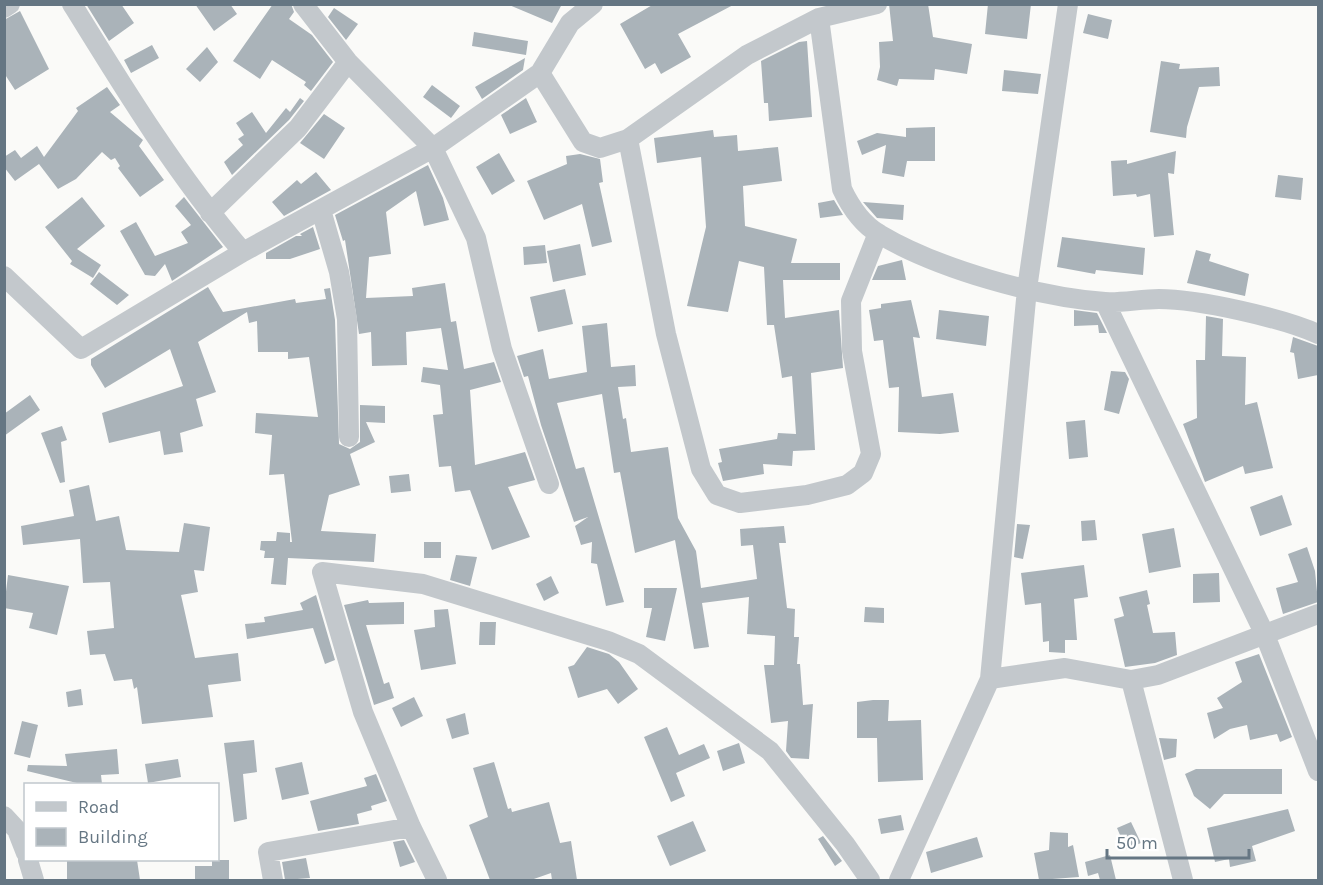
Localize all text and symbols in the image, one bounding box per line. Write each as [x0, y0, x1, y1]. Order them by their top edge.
legend [24, 783, 219, 861]
text: Road [78, 796, 119, 818]
scale bar [1107, 822, 1250, 860]
text: Building [78, 826, 148, 848]
text: 50 m [1116, 832, 1158, 854]

